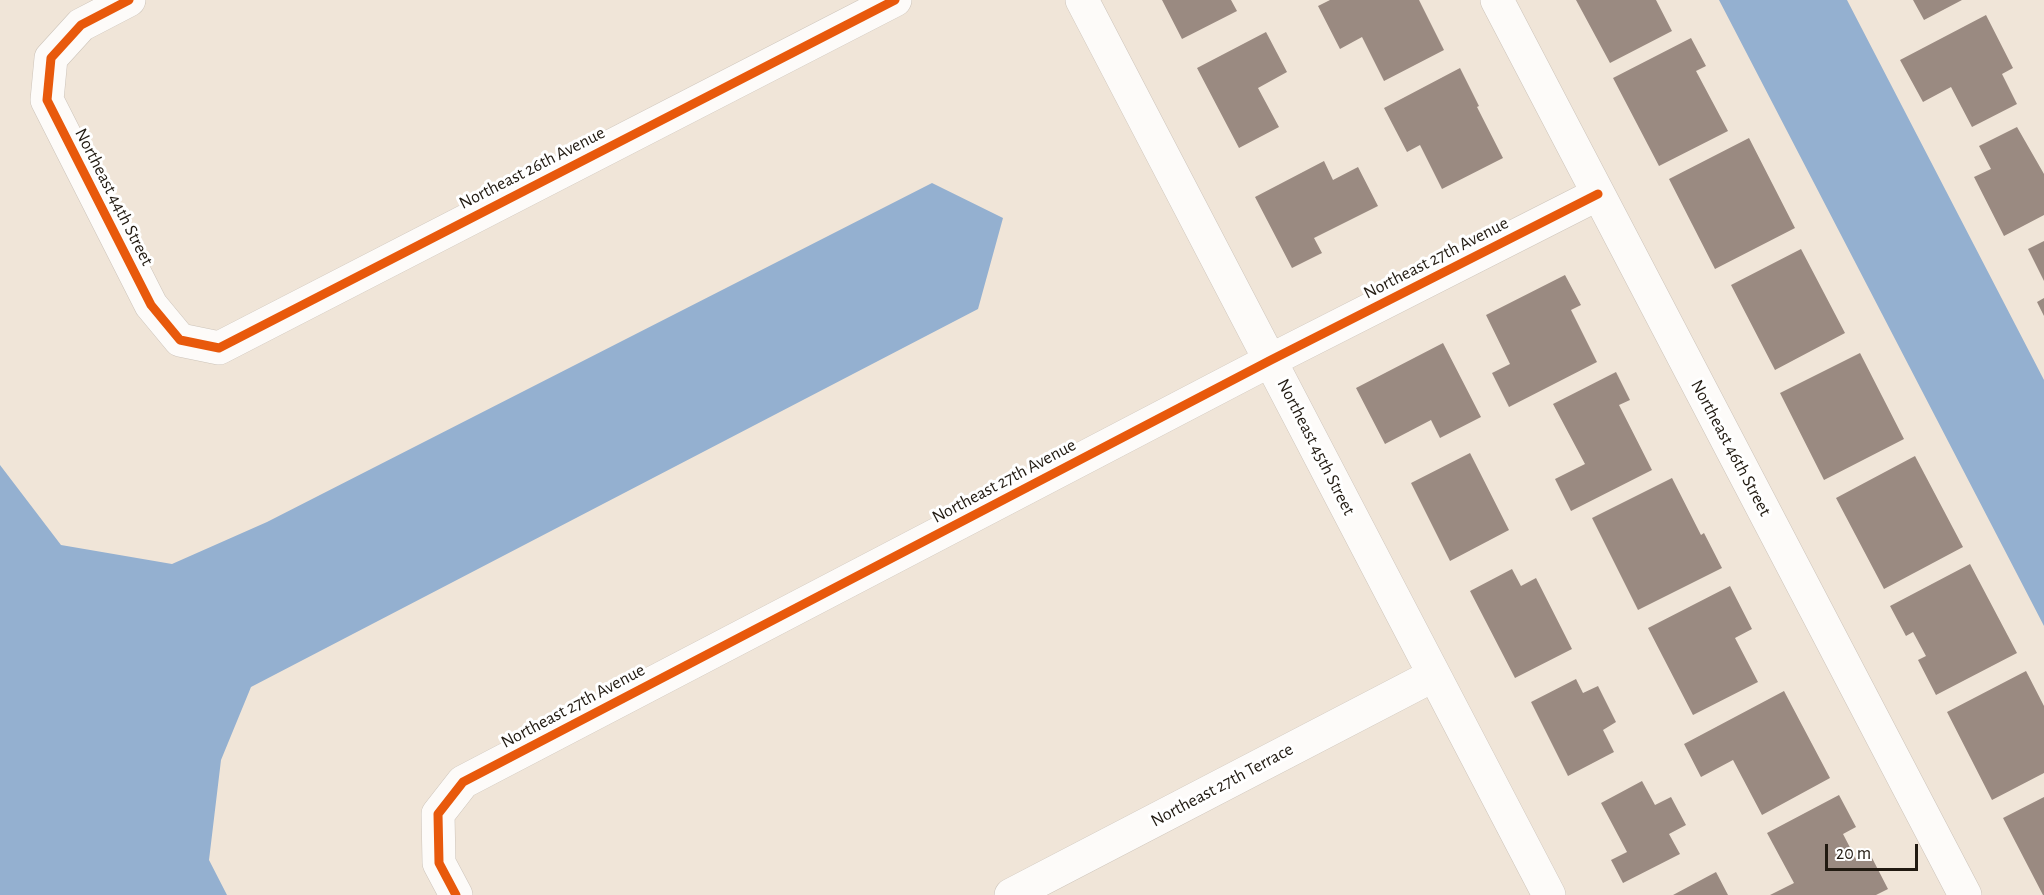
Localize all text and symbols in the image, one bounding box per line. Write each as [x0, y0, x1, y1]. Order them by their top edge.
street label: Northeast 26th Avenue [456, 122, 608, 214]
street label: Northeast 44th Street [70, 125, 158, 269]
street label: Northeast 27th Avenue [1360, 212, 1512, 304]
street label: Northeast 45th Street [1272, 375, 1360, 519]
street label: Northeast 46th Street [1686, 376, 1776, 520]
street label: Northeast 27th Avenue [928, 434, 1080, 528]
street label: Northeast 27th Avenue [497, 659, 649, 753]
street label: Northeast 27th Terrace [1147, 738, 1297, 832]
scale bar [1828, 832, 1921, 870]
text: 20 m [1836, 845, 1871, 863]

